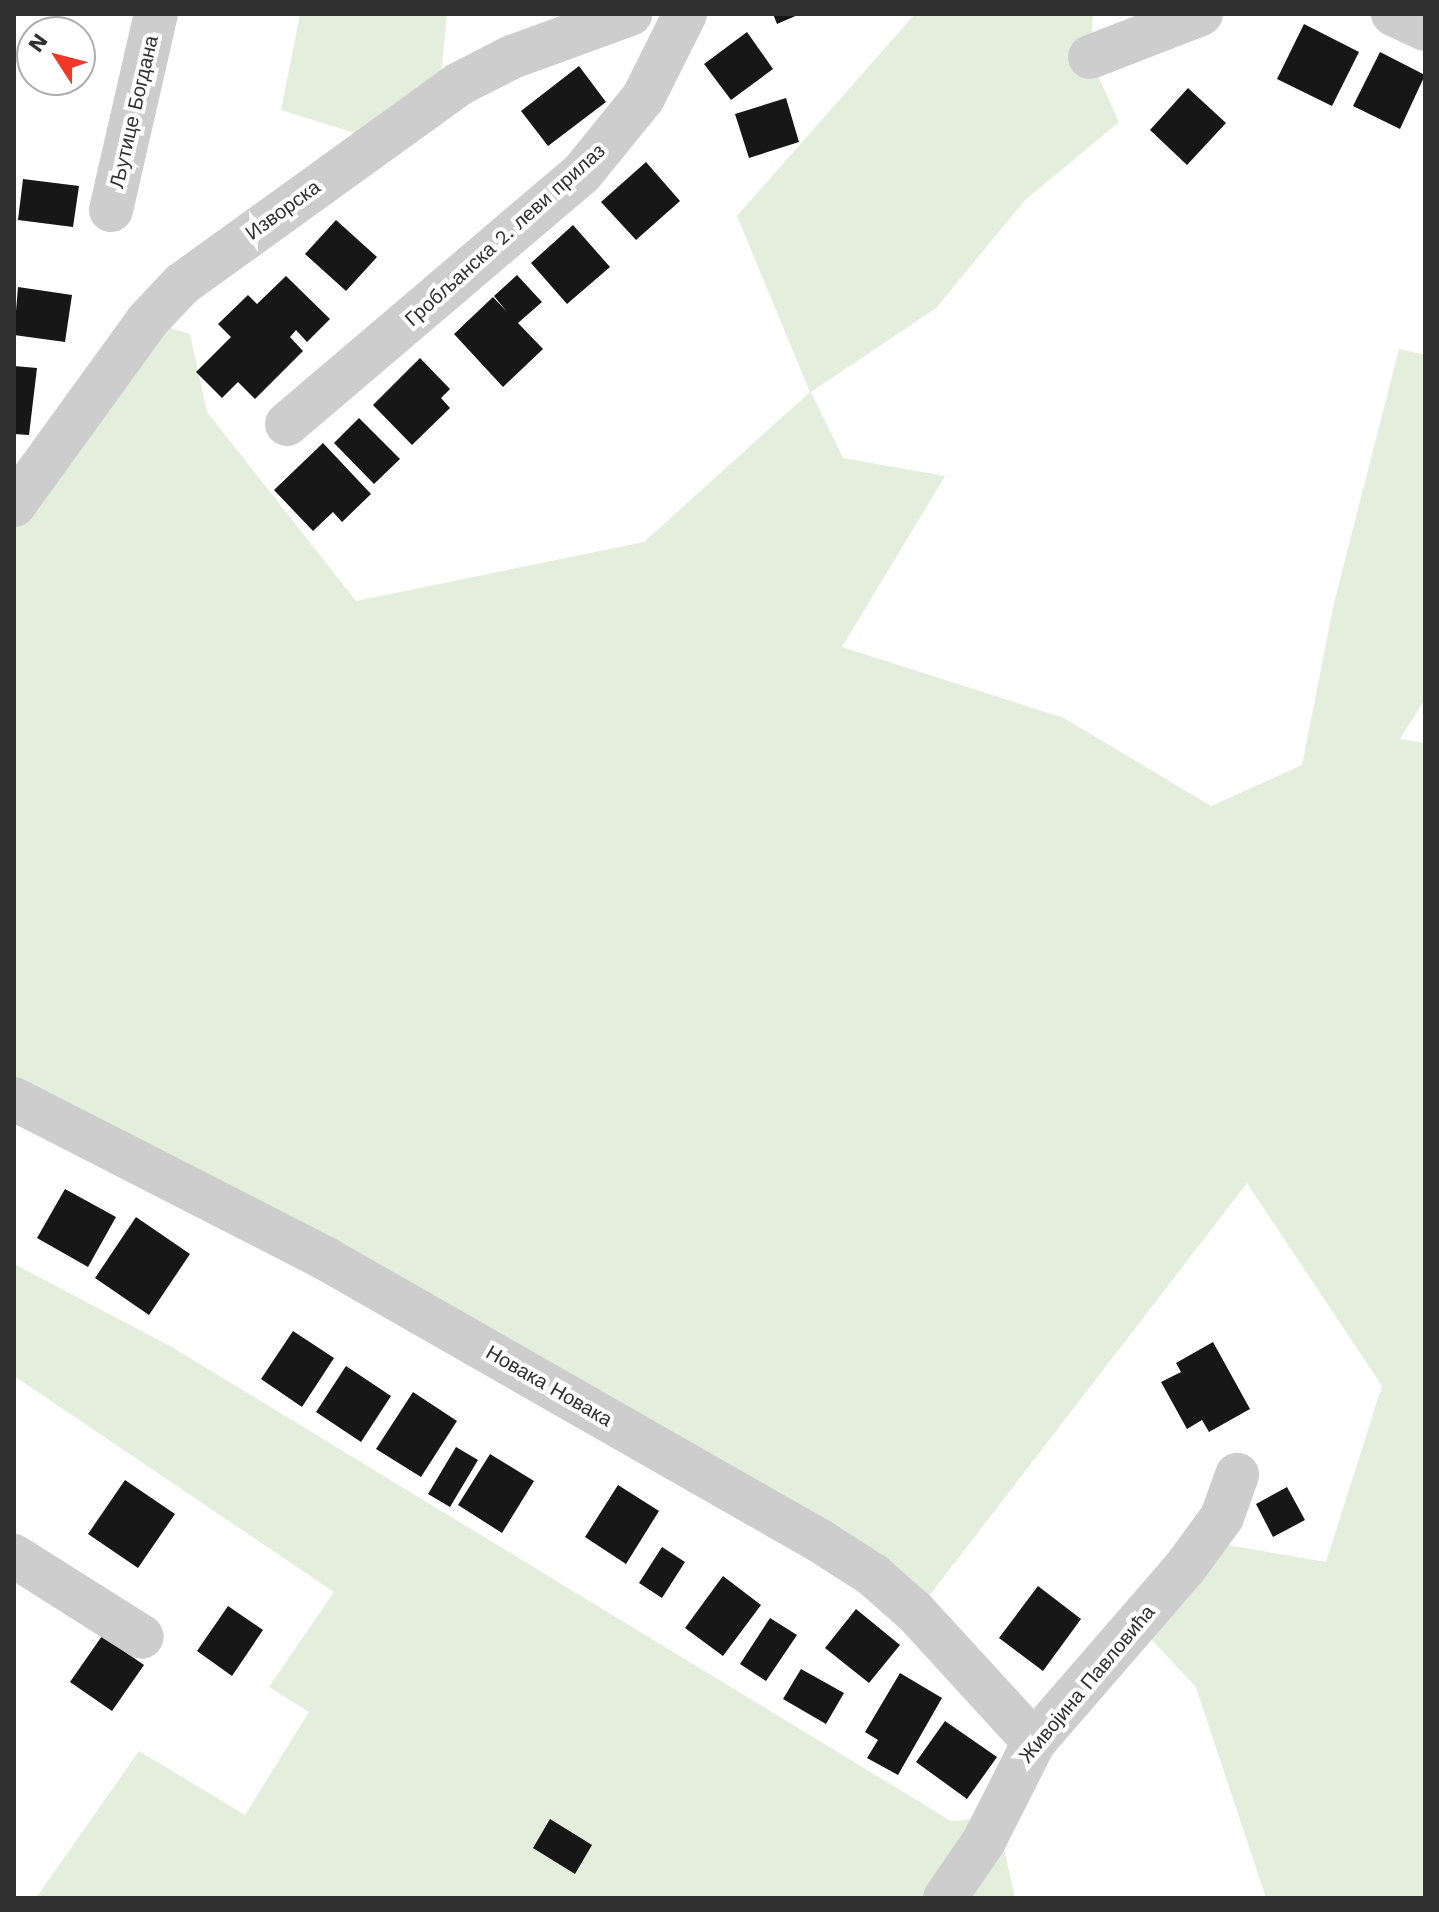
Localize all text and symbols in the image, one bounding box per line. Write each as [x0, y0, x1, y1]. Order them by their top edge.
north arrow [16, 16, 96, 96]
text: N [23, 29, 53, 57]
street label: Љутице Богдана [105, 33, 163, 191]
street label: Гробљанска 2. леви прилаз [400, 139, 610, 331]
street label: Изворска [241, 175, 325, 245]
street label: Новака Новака [482, 1340, 616, 1432]
street label: Живојина Павловића [1014, 1600, 1160, 1768]

